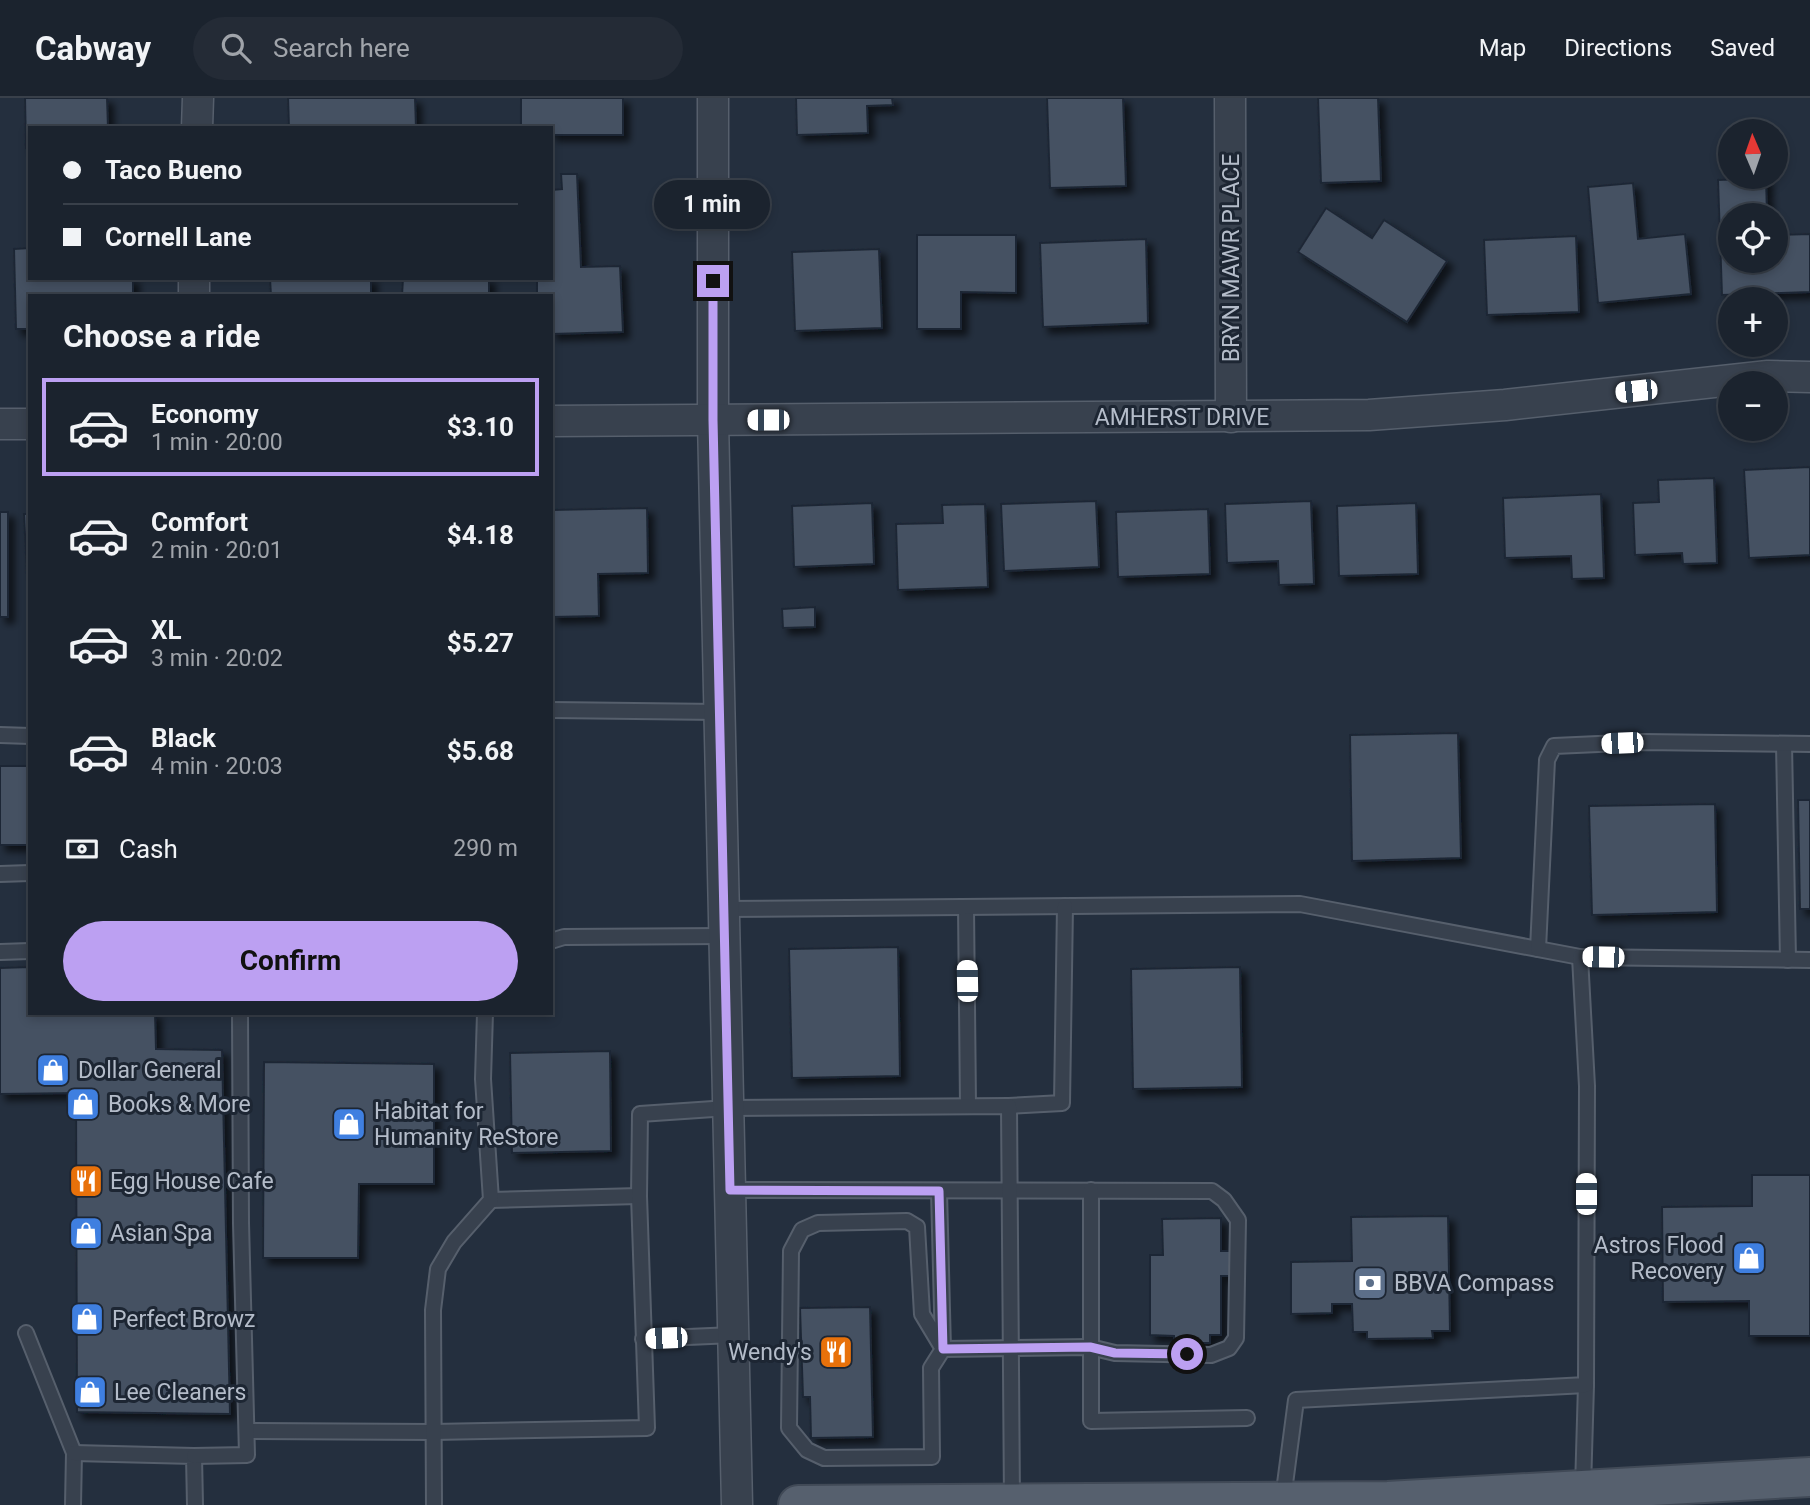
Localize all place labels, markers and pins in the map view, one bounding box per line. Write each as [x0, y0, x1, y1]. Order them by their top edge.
shop icon: Dollar General [34, 1051, 72, 1089]
place label: Dollar General [78, 1057, 222, 1084]
shop icon: Books & More [64, 1085, 102, 1123]
place label: Books & More [108, 1091, 251, 1118]
place label: Habitat for Humanity ReStore [374, 1098, 558, 1151]
shop icon: Habitat for Humanity ReStore [330, 1105, 368, 1143]
restaurant icon: Egg House Cafe [67, 1162, 105, 1200]
place label: Egg House Cafe [110, 1168, 274, 1195]
shop icon: Asian Spa [67, 1214, 105, 1252]
place label: Asian Spa [110, 1220, 212, 1247]
place label: Astros Flood Recovery [1594, 1232, 1724, 1285]
shop icon: Astros Flood Recovery [1730, 1239, 1768, 1277]
bank icon: BBVA Compass [1351, 1264, 1389, 1302]
place label: BBVA Compass [1394, 1270, 1554, 1297]
shop icon: Perfect Browz [68, 1300, 106, 1338]
place label: Perfect Browz [112, 1306, 255, 1333]
restaurant icon: Wendy's [817, 1333, 855, 1371]
place label: Wendy's [728, 1339, 812, 1366]
shop icon: Lee Cleaners [71, 1373, 109, 1411]
place label: Lee Cleaners [114, 1379, 246, 1406]

